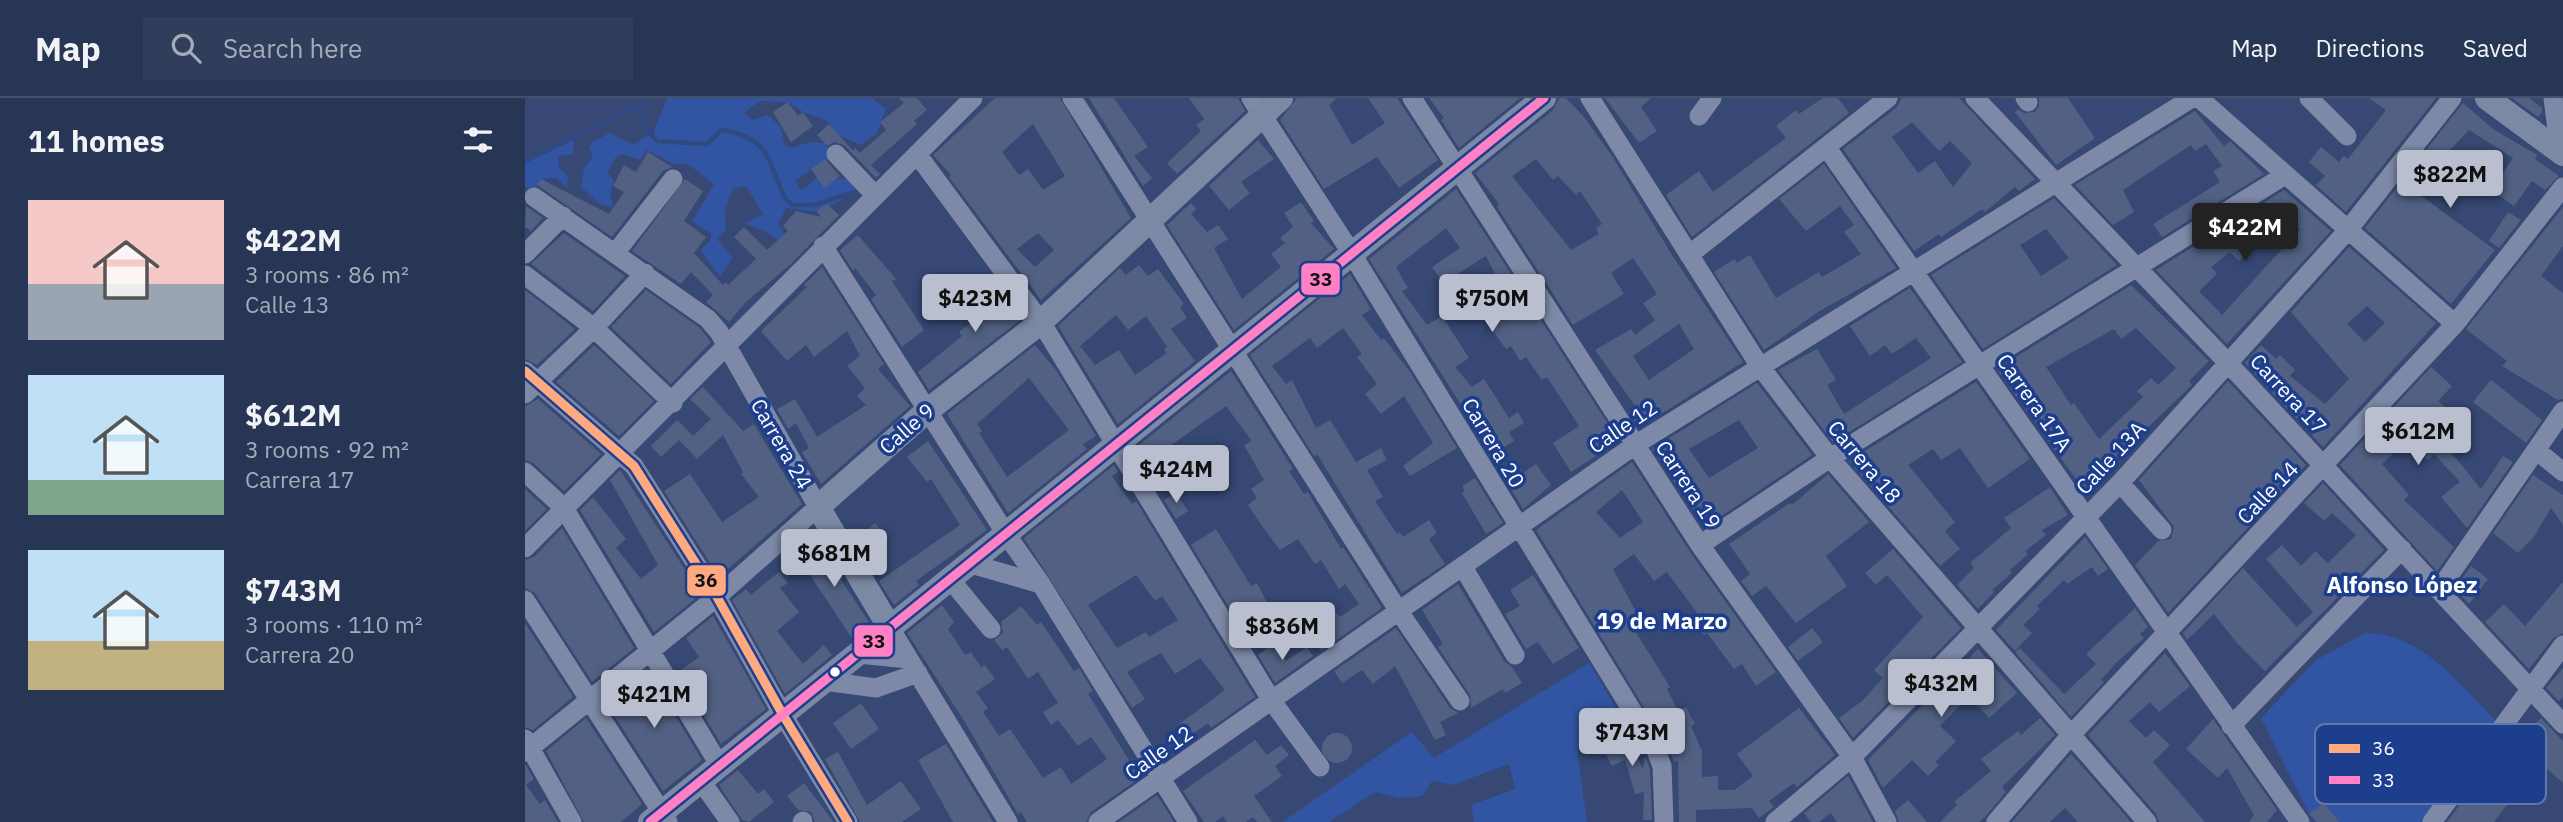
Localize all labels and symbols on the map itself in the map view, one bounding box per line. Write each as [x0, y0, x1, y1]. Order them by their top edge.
pin: $822M [2401, 150, 2499, 210]
pin: $422M [2196, 204, 2294, 263]
line badge: 33 [1300, 262, 1341, 296]
text: 33 [1310, 267, 1332, 291]
pin: $423M [926, 274, 1024, 334]
pin: $750M [1443, 274, 1541, 334]
street label: Carrera 17 [2244, 347, 2333, 439]
street label: Carrera 17A [1991, 348, 2079, 457]
street label: Carrera 20 [1456, 392, 1532, 493]
street label: Carrera 24 [745, 393, 819, 494]
street label: Calle 12 [1583, 393, 1662, 459]
street label: Calle 9 [873, 396, 940, 460]
pin: $612M [2369, 408, 2467, 467]
street label: Carrera 18 [1822, 414, 1908, 509]
street label: Calle 13A [2069, 415, 2151, 500]
street label: Carrera 19 [1650, 435, 1728, 534]
pin: $424M [1127, 446, 1225, 505]
street label: Calle 14 [2230, 455, 2304, 530]
pin: $681M [785, 530, 883, 589]
line badge: 36 [686, 564, 727, 597]
text: 36 [695, 568, 717, 592]
district label: Alfonso López [2326, 569, 2478, 599]
pin: $836M [1233, 602, 1331, 662]
district label: 19 de Marzo [1596, 605, 1728, 635]
line badge: 33 [853, 624, 894, 658]
text: 33 [863, 629, 885, 653]
pin: $432M [1892, 660, 1990, 719]
unlabelled marker [828, 665, 842, 679]
pin: $421M [605, 670, 703, 730]
pin: $743M [1583, 708, 1681, 768]
street label: Calle 12 [1119, 719, 1198, 786]
legend [2315, 724, 2546, 804]
text: 36 [2372, 736, 2395, 760]
text: 33 [2372, 768, 2395, 792]

